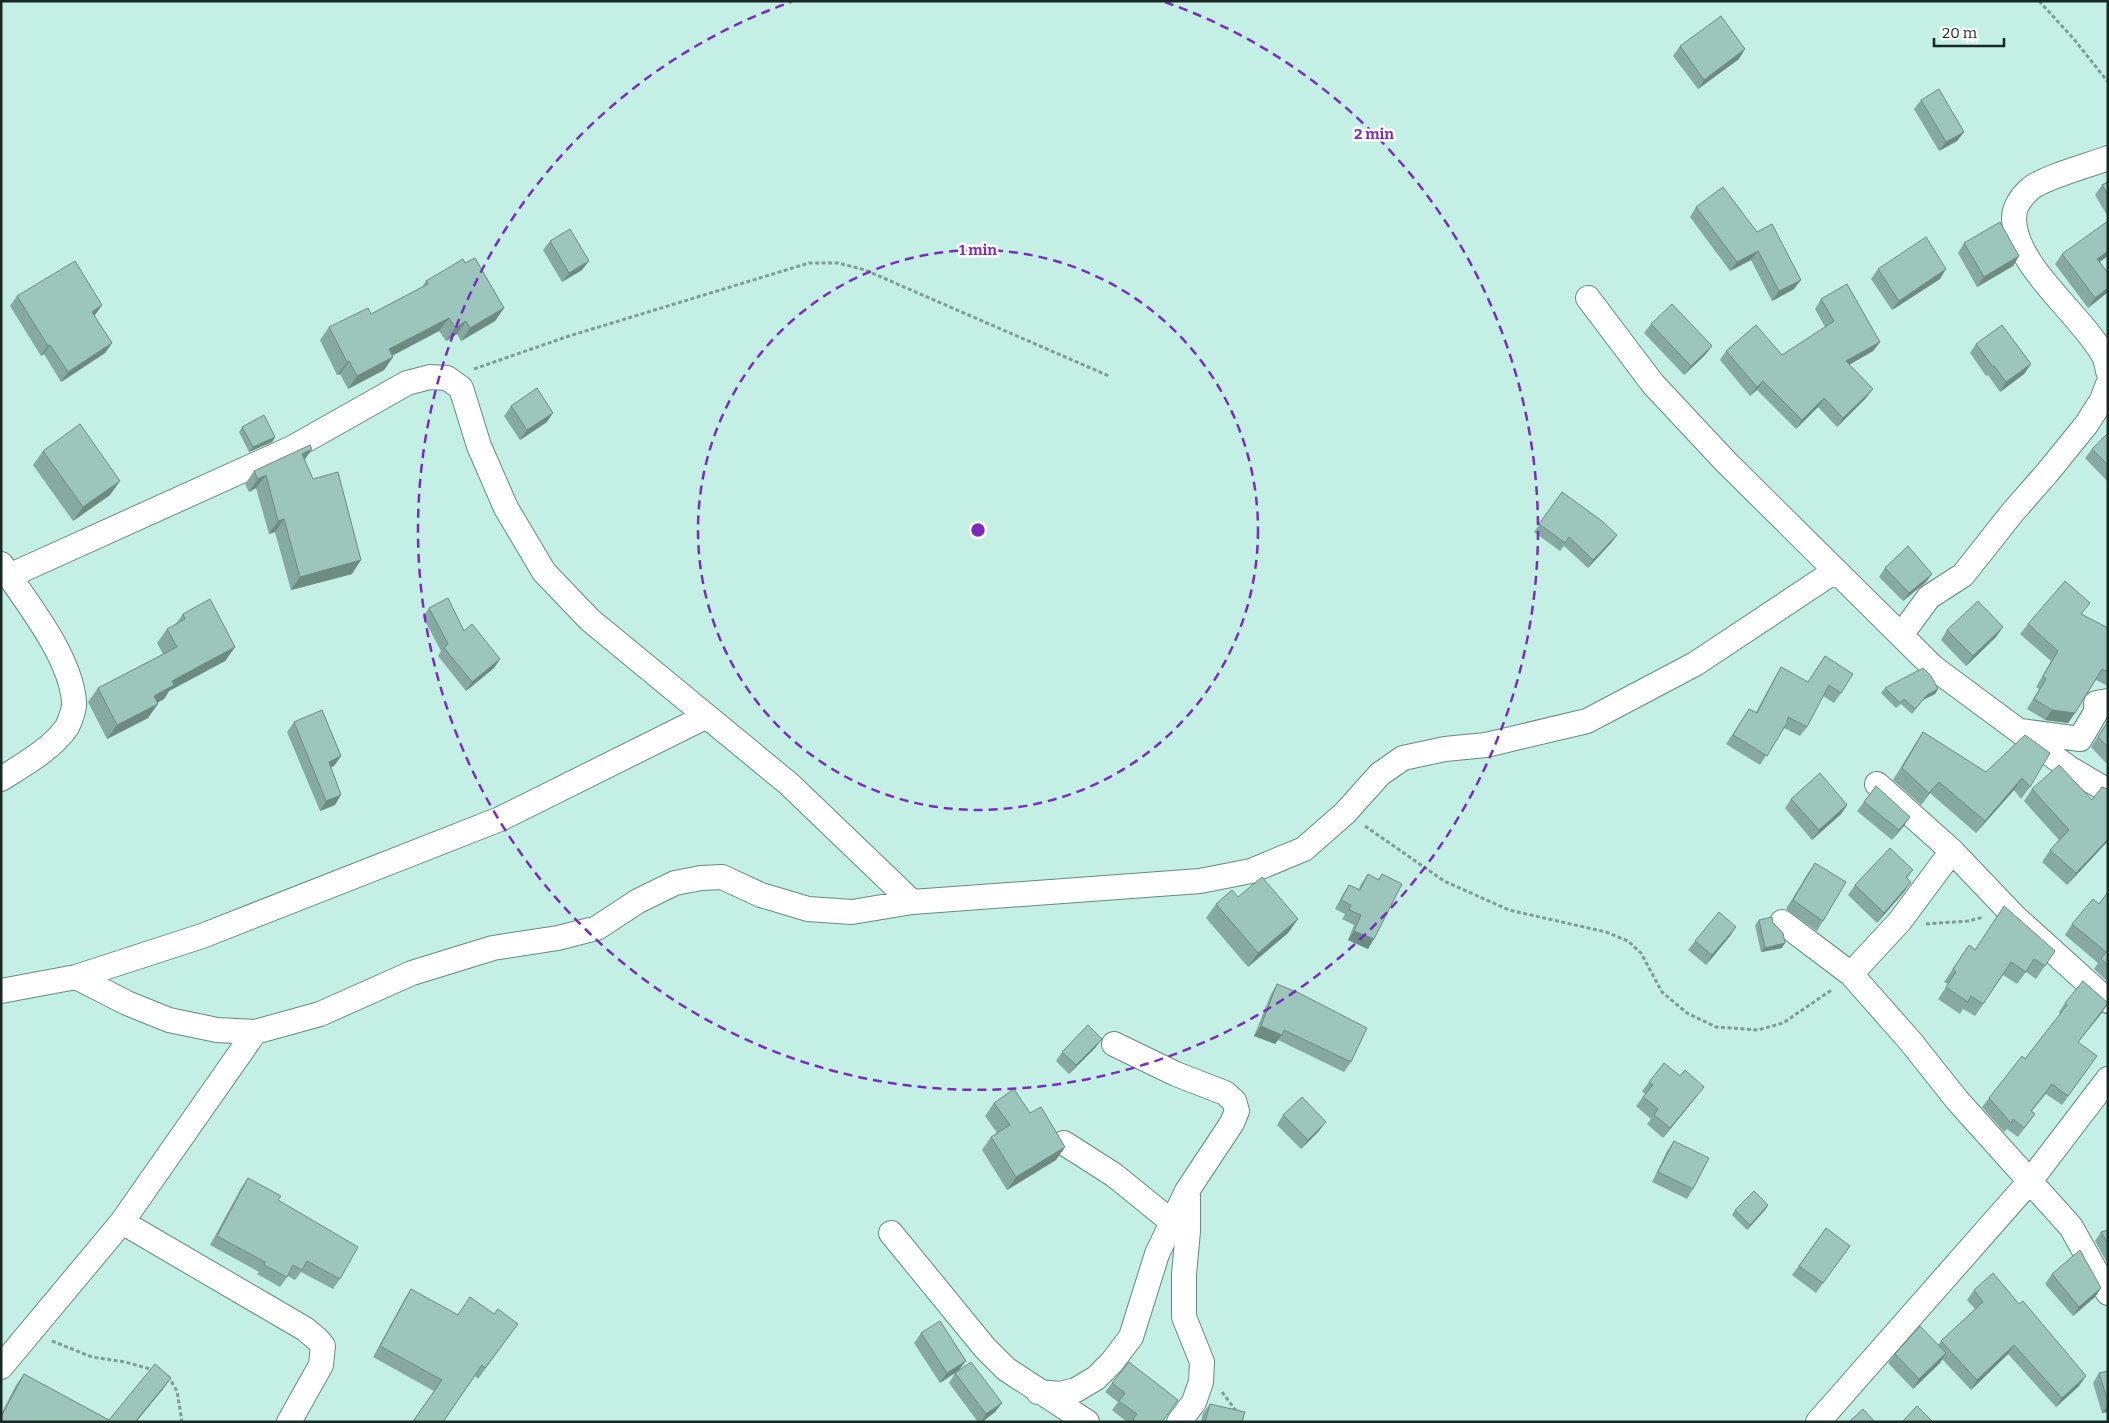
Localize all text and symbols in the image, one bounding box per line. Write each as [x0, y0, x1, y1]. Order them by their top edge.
scale bar [1934, 15, 2004, 47]
text: 20 m [1942, 24, 1978, 42]
text: 2 min [1354, 125, 1394, 143]
text: 1 min [959, 241, 997, 259]
centre of rings [969, 521, 987, 539]

